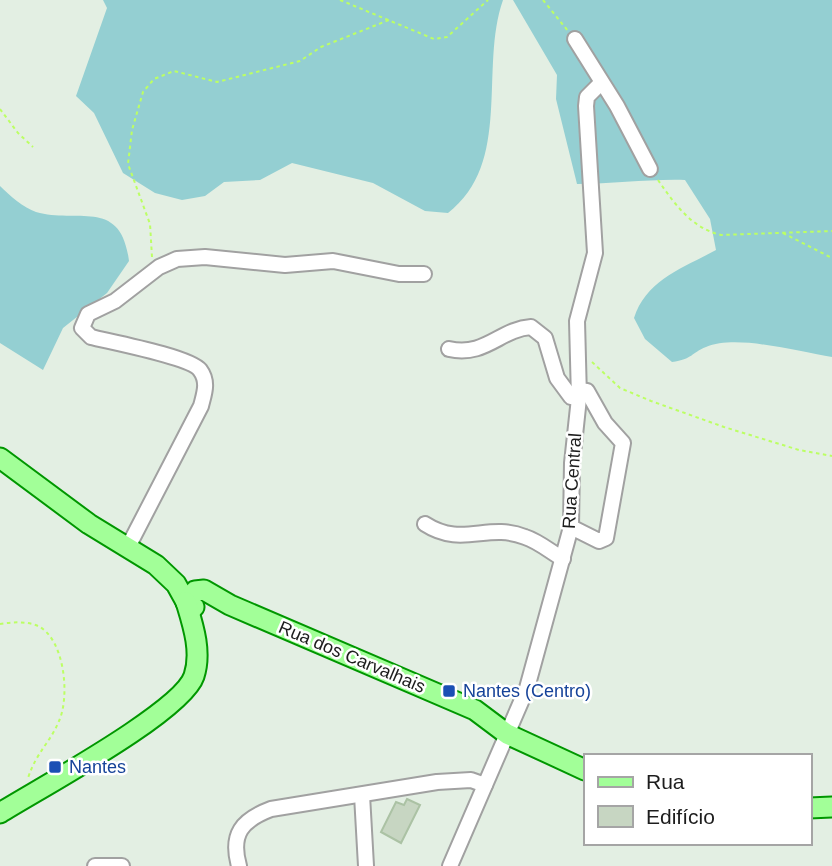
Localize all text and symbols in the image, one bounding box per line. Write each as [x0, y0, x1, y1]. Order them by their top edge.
street label: Rua Central [559, 432, 585, 530]
street label: Rua dos Carvalhais [276, 617, 428, 697]
place label: Nantes (Centro) [463, 681, 591, 701]
marker: Nantes (Centro) [441, 683, 457, 699]
legend [584, 754, 811, 845]
place label: Nantes [69, 757, 126, 777]
marker: Nantes [47, 759, 63, 775]
text: Rua [646, 770, 685, 793]
text: Edifício [646, 805, 715, 828]

